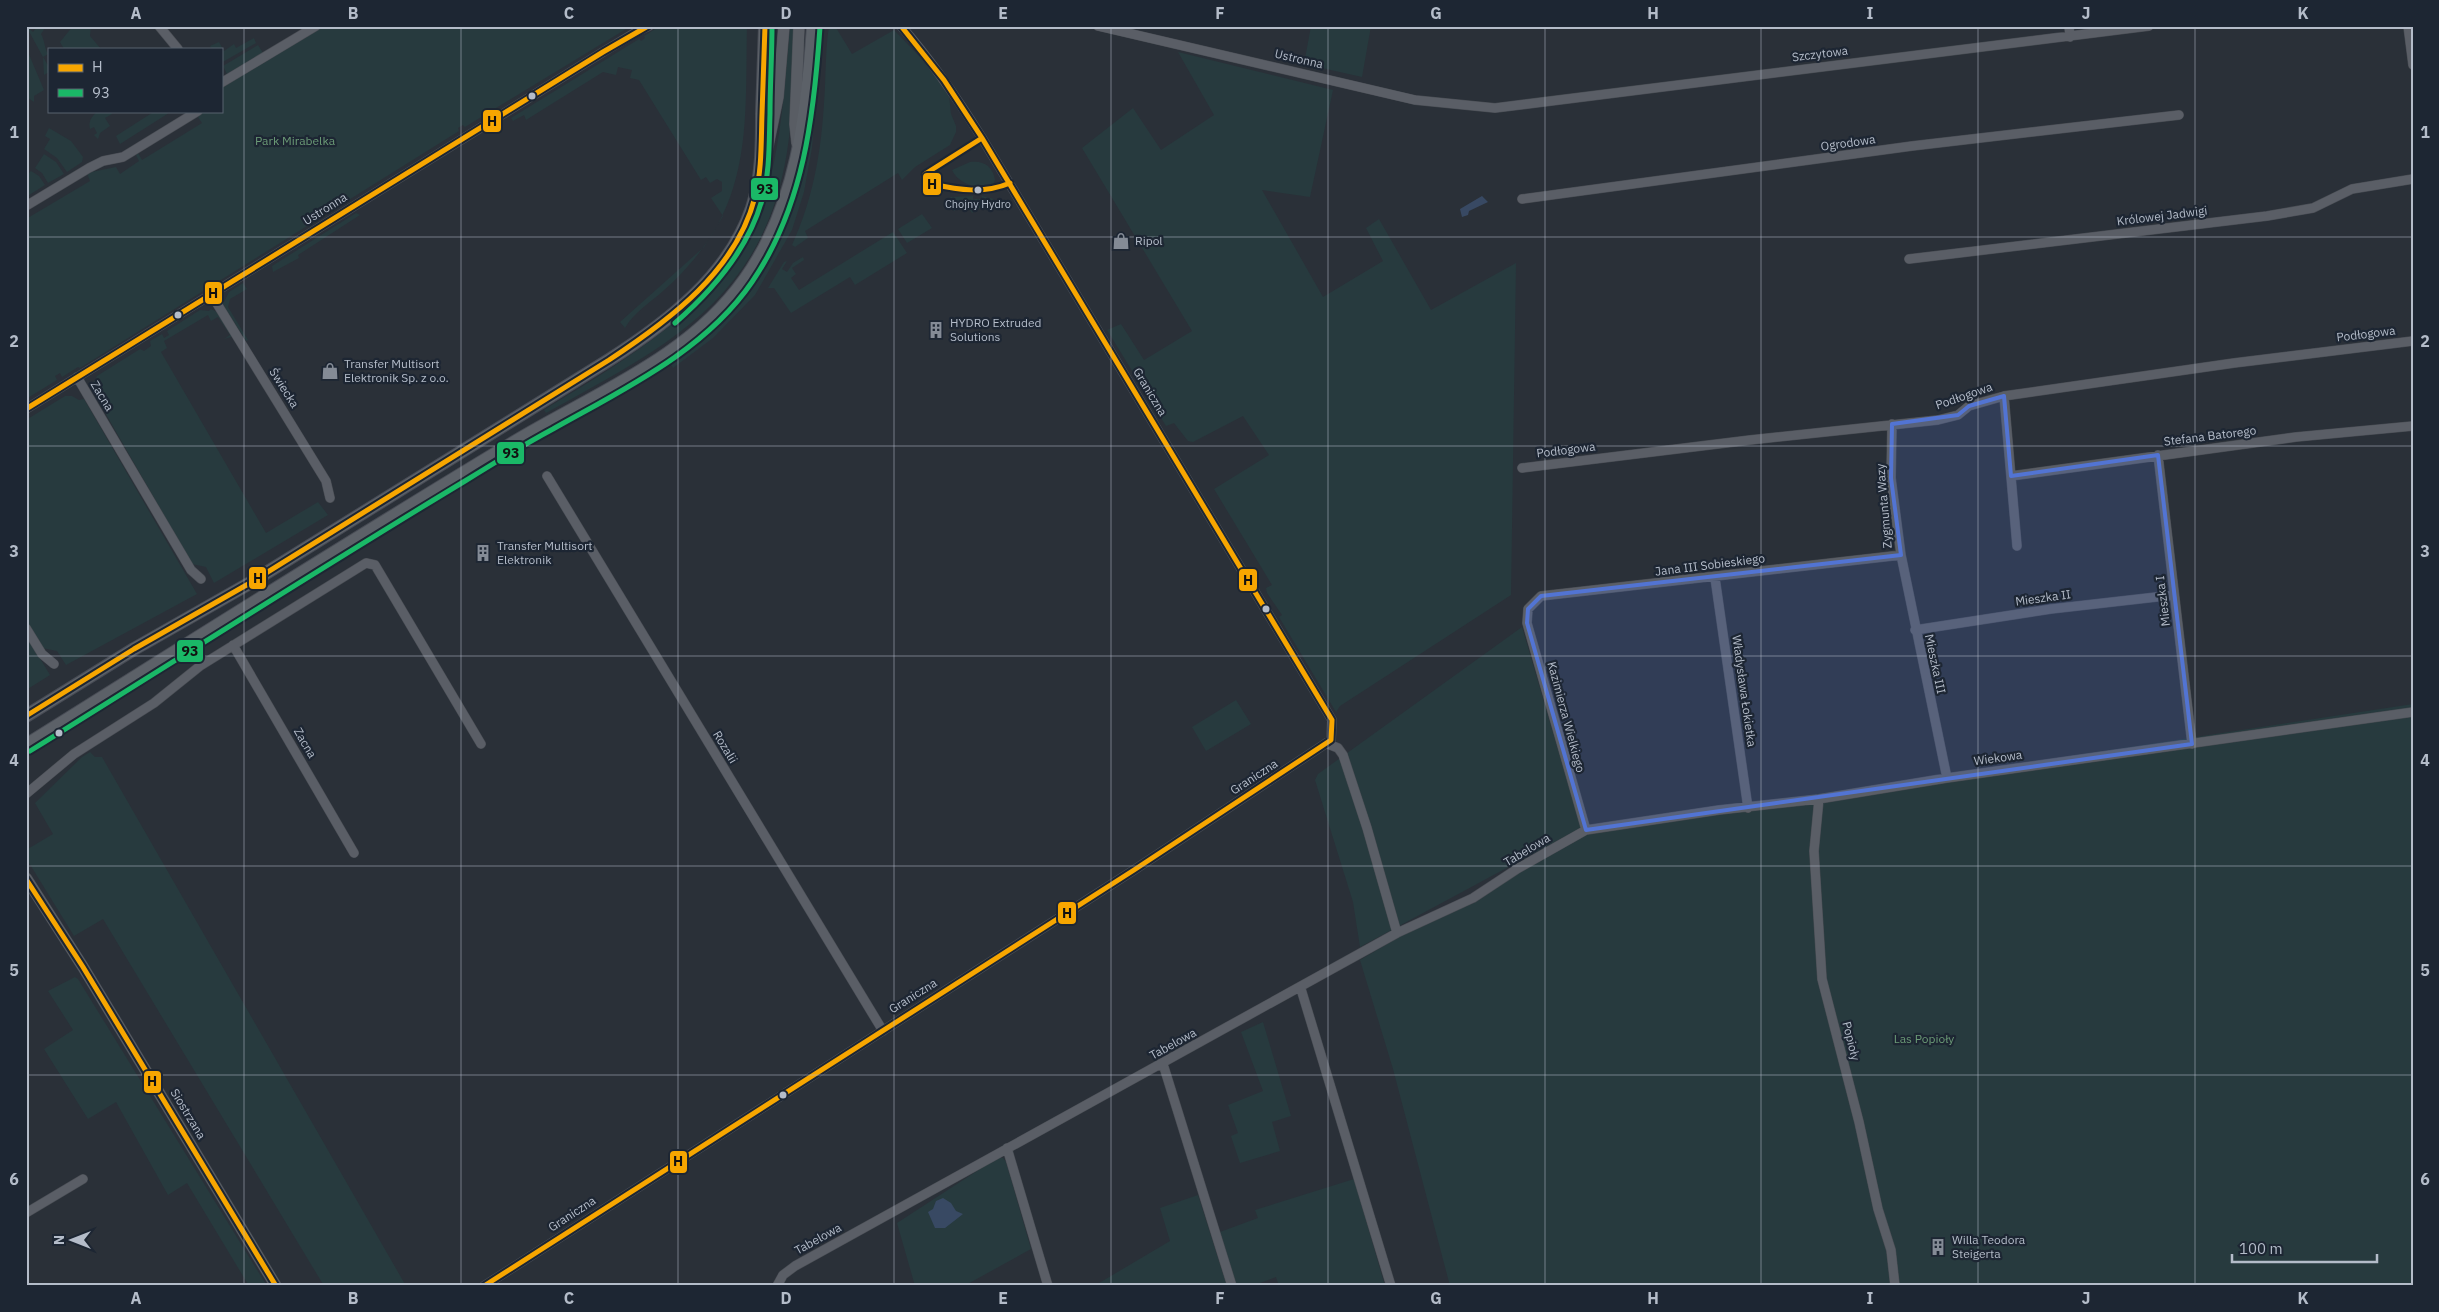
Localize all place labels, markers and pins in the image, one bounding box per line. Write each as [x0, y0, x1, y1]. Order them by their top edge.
unlabelled marker [527, 91, 537, 101]
marker: Chojny Hydro [973, 185, 983, 195]
place label: Chojny Hydro [945, 197, 1011, 211]
shop icon: Ripol [1111, 231, 1131, 251]
place label: Ripol [1135, 233, 1163, 248]
unlabelled marker [173, 310, 183, 320]
place label: HYDRO Extruded Solutions [950, 315, 1042, 344]
building icon: HYDRO Extruded Solutions [926, 320, 946, 340]
place label: Transfer Multisort Elektronik Sp. z o.o. [344, 356, 449, 385]
shop icon: Transfer Multisort Elektronik Sp. z o.o. [320, 361, 340, 381]
place label: Transfer Multisort Elektronik [497, 538, 593, 567]
building icon: Transfer Multisort Elektronik [473, 543, 493, 563]
unlabelled marker [1261, 604, 1271, 614]
unlabelled marker [54, 728, 64, 738]
unlabelled marker [778, 1090, 788, 1100]
place label: Willa Teodora Steigerta [1952, 1232, 2026, 1261]
building icon: Willa Teodora Steigerta [1928, 1237, 1948, 1257]

